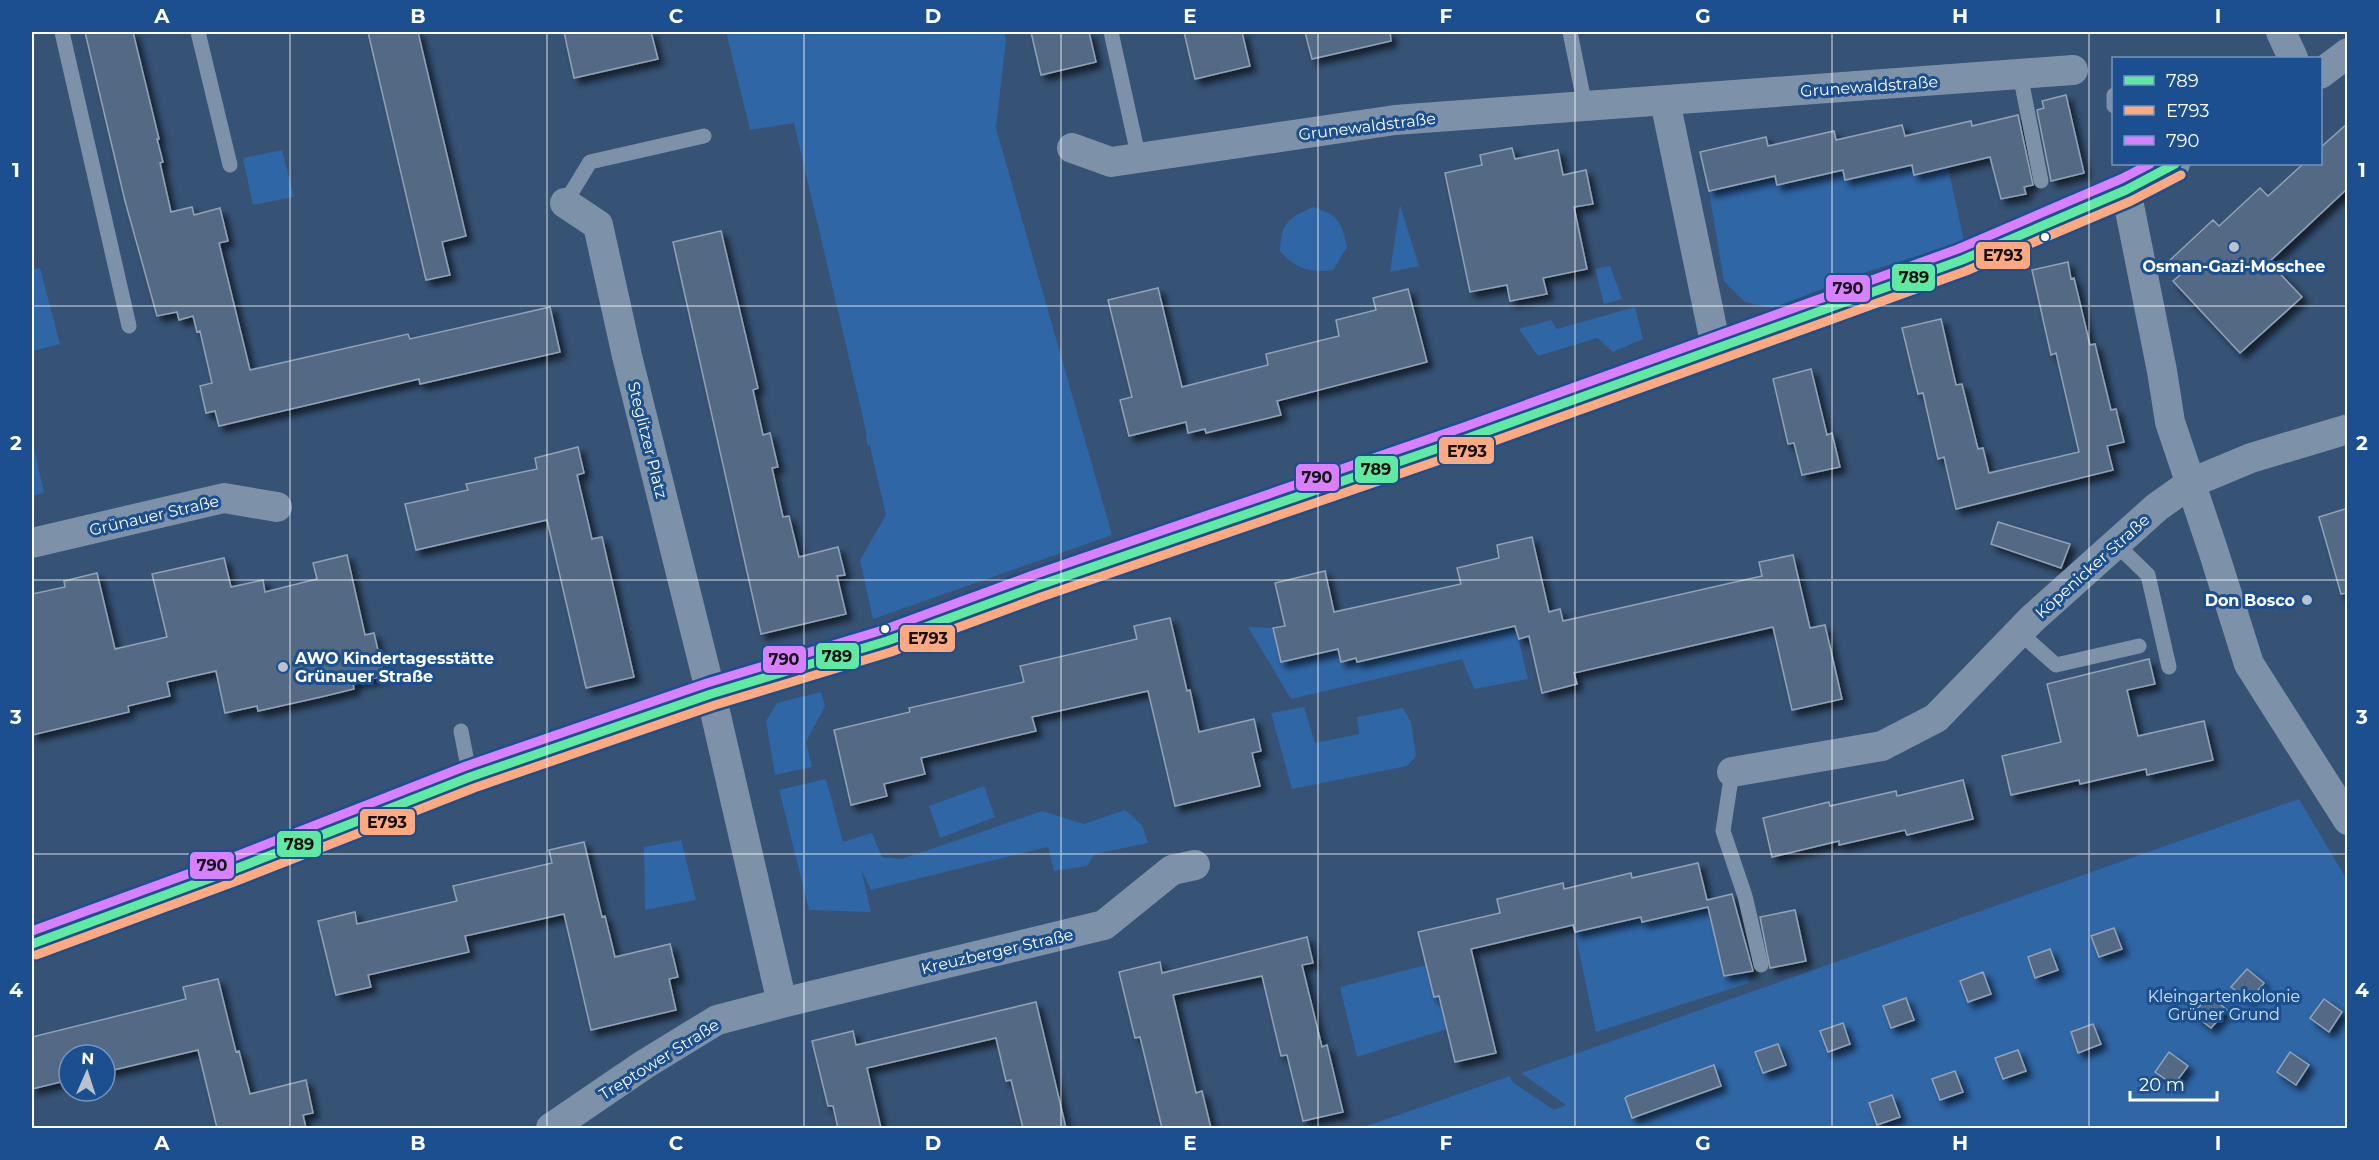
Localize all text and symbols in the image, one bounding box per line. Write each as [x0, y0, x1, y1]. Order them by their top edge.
text: A [153, 4, 170, 28]
text: B [410, 4, 426, 28]
text: C [669, 4, 684, 28]
text: D [925, 4, 941, 28]
text: E [1183, 4, 1197, 28]
text: F [1440, 4, 1453, 28]
text: G [1695, 4, 1711, 28]
text: H [1952, 4, 1968, 28]
text: I [2215, 4, 2221, 28]
legend [2112, 57, 2322, 165]
text: 789 [2166, 70, 2199, 92]
street label: Grunewaldstraße [1800, 72, 1939, 101]
text: E793 [2166, 100, 2209, 122]
street label: Grunewaldstraße [1297, 109, 1437, 144]
text: 790 [2166, 130, 2199, 152]
text: 1 [12, 158, 20, 182]
text: 1 [2358, 158, 2366, 182]
unlabelled marker [2039, 231, 2051, 243]
marker: Osman-Gazi-Moschee [2227, 240, 2241, 254]
line badge: E793 [1975, 241, 2031, 270]
text: E793 [1983, 246, 2023, 265]
place label: Osman-Gazi-Moschee [2143, 257, 2325, 276]
line badge: 789 [1891, 263, 1936, 292]
text: 789 [1899, 268, 1929, 287]
line badge: 790 [1825, 274, 1871, 303]
text: 790 [1833, 279, 1864, 298]
street label: Steglitzer Platz [624, 380, 671, 501]
text: 2 [10, 431, 22, 455]
text: 2 [2356, 431, 2368, 455]
line badge: E793 [1438, 436, 1495, 465]
text: E793 [1447, 442, 1487, 461]
line badge: 789 [1354, 455, 1399, 484]
text: 789 [1361, 460, 1391, 479]
line badge: 790 [1295, 463, 1340, 492]
text: 790 [1302, 468, 1333, 487]
street label: Grünauer Straße [87, 491, 221, 540]
street label: Köpenicker Straße [2031, 510, 2153, 623]
place label: Don Bosco [2205, 591, 2295, 610]
marker: Don Bosco [2300, 593, 2314, 607]
unlabelled marker [879, 623, 891, 635]
line badge: E793 [899, 624, 956, 653]
text: E793 [908, 629, 948, 648]
line badge: 789 [815, 642, 860, 670]
line badge: 790 [762, 645, 807, 674]
text: 789 [822, 647, 852, 666]
place label: AWO Kindertagesstätte Grünauer Straße [294, 649, 494, 686]
text: 790 [769, 650, 800, 669]
marker: AWO Kindertagesstätte Grünauer Straße [276, 660, 290, 674]
text: 3 [9, 705, 22, 729]
text: 3 [2355, 705, 2368, 729]
line badge: E793 [359, 808, 416, 836]
text: E793 [367, 813, 407, 832]
line badge: 789 [276, 830, 322, 858]
text: 789 [284, 835, 314, 854]
line badge: 790 [189, 851, 235, 880]
text: 790 [197, 856, 228, 875]
street label: Kreuzberger Straße [919, 925, 1075, 978]
text: 4 [9, 978, 23, 1002]
text: 4 [2355, 978, 2369, 1002]
park label: Kleingartenkolonie Grüner Grund [2148, 987, 2300, 1024]
street label: Treptower Straße [596, 1015, 723, 1104]
north arrow [57, 1043, 117, 1103]
text: N [81, 1049, 95, 1068]
scale bar [2130, 1064, 2217, 1102]
text: 20 m [2139, 1074, 2185, 1096]
text: A [153, 1131, 170, 1155]
text: B [410, 1131, 426, 1155]
text: C [669, 1131, 684, 1155]
text: D [925, 1131, 941, 1155]
text: E [1183, 1131, 1197, 1155]
text: F [1440, 1131, 1453, 1155]
text: G [1695, 1131, 1711, 1155]
text: H [1952, 1131, 1968, 1155]
text: I [2215, 1131, 2221, 1155]

